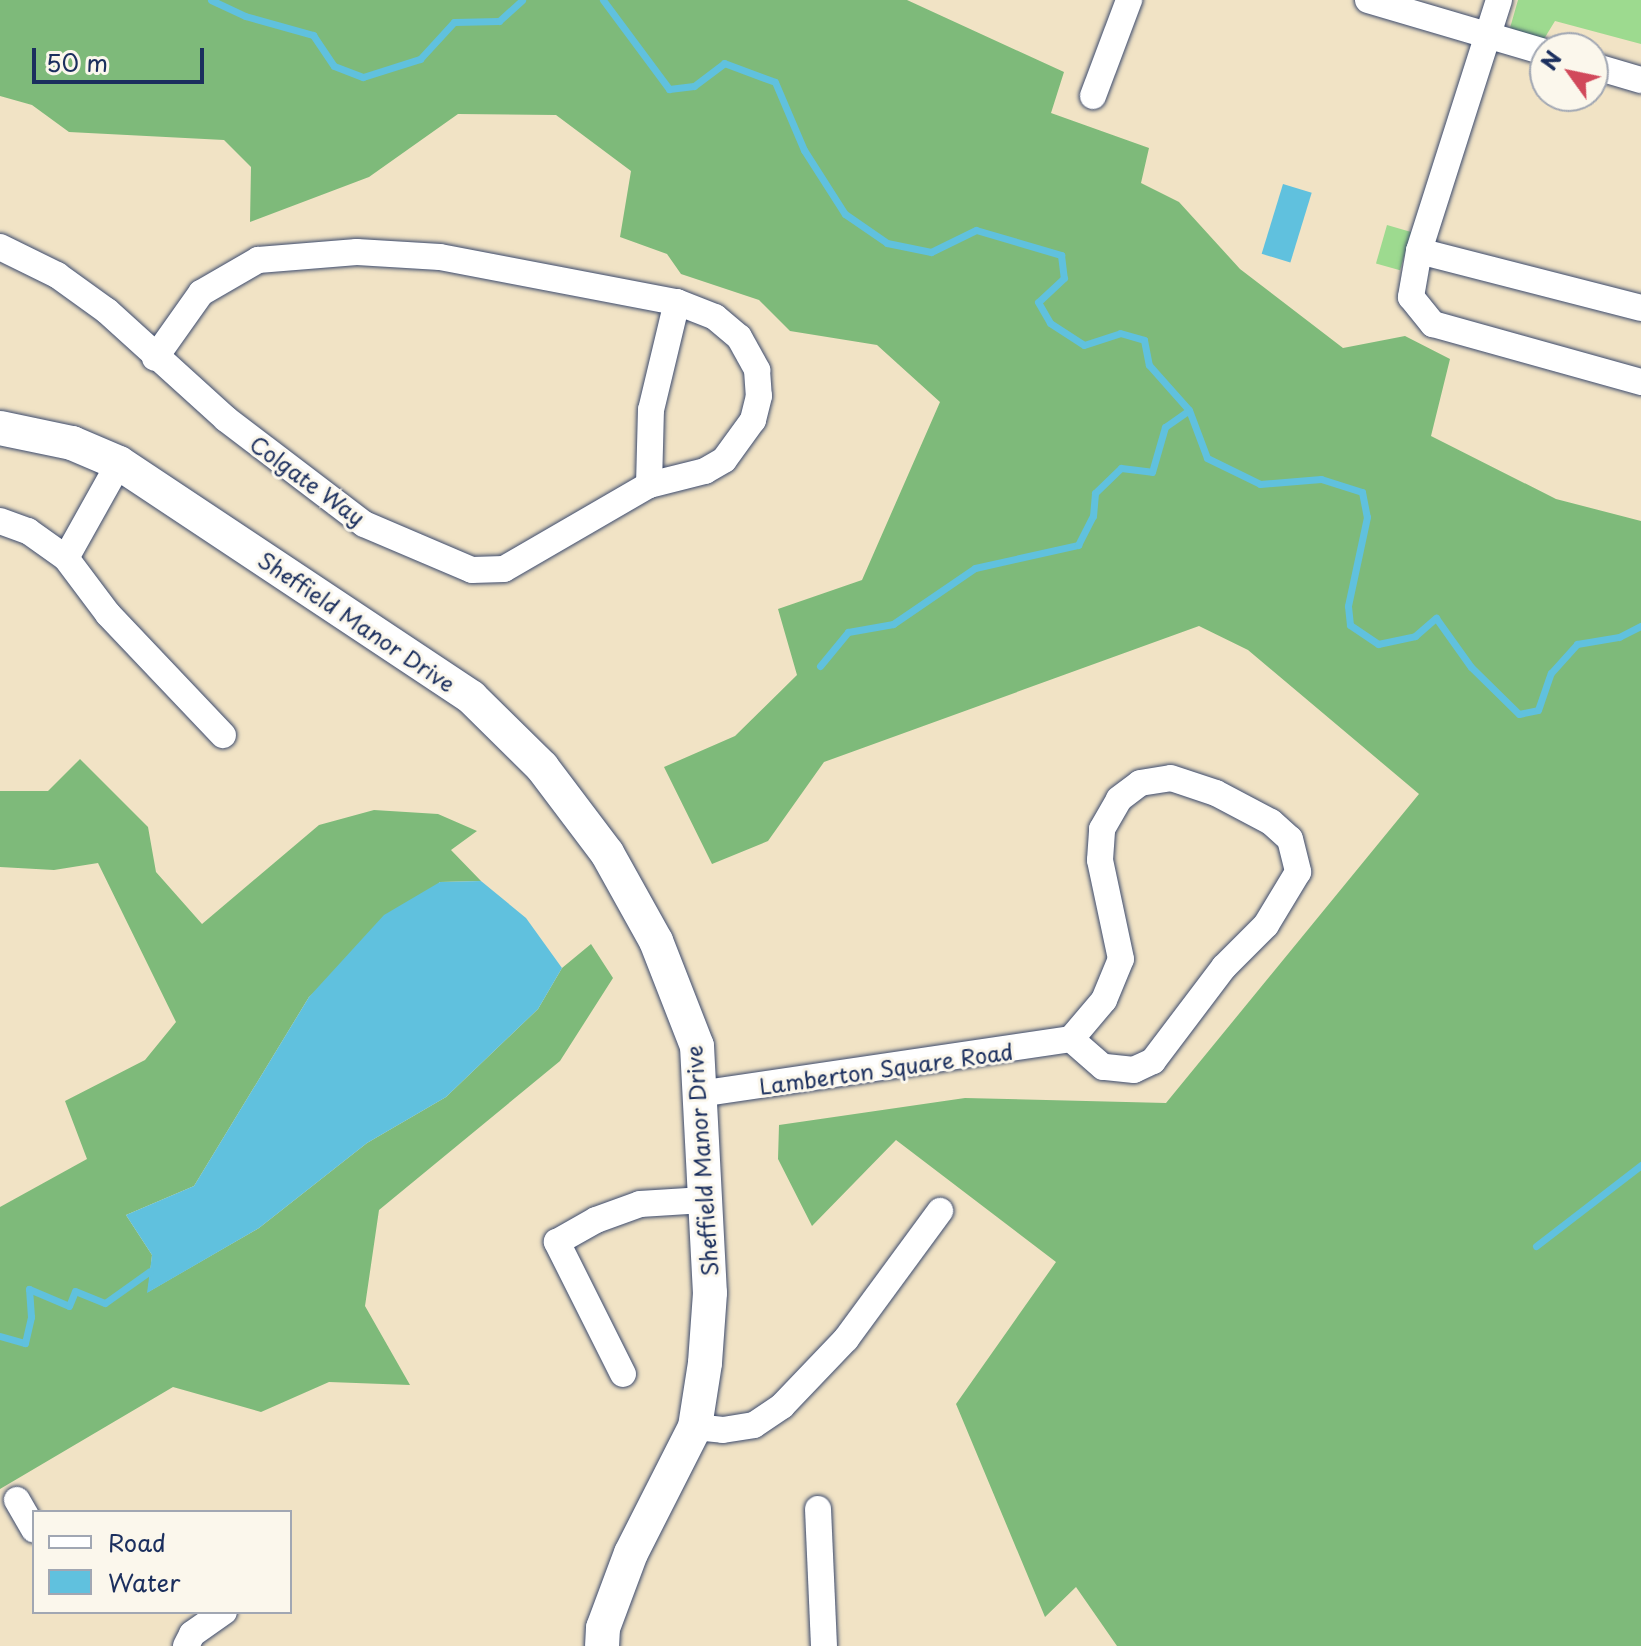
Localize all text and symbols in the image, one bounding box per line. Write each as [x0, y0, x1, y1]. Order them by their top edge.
scale bar [36, 32, 208, 82]
north arrow [1529, 32, 1609, 112]
text: N [1532, 43, 1569, 76]
text: 50 m [46, 44, 108, 80]
street label: Colgate Way [245, 430, 371, 530]
street label: Sheffield Manor Drive [253, 545, 461, 697]
street label: Lamberton Square Road [757, 1037, 1015, 1099]
street label: Sheffield Manor Drive [680, 1044, 722, 1278]
legend [32, 1510, 292, 1614]
text: Road [108, 1524, 166, 1560]
text: Water [108, 1564, 180, 1600]

